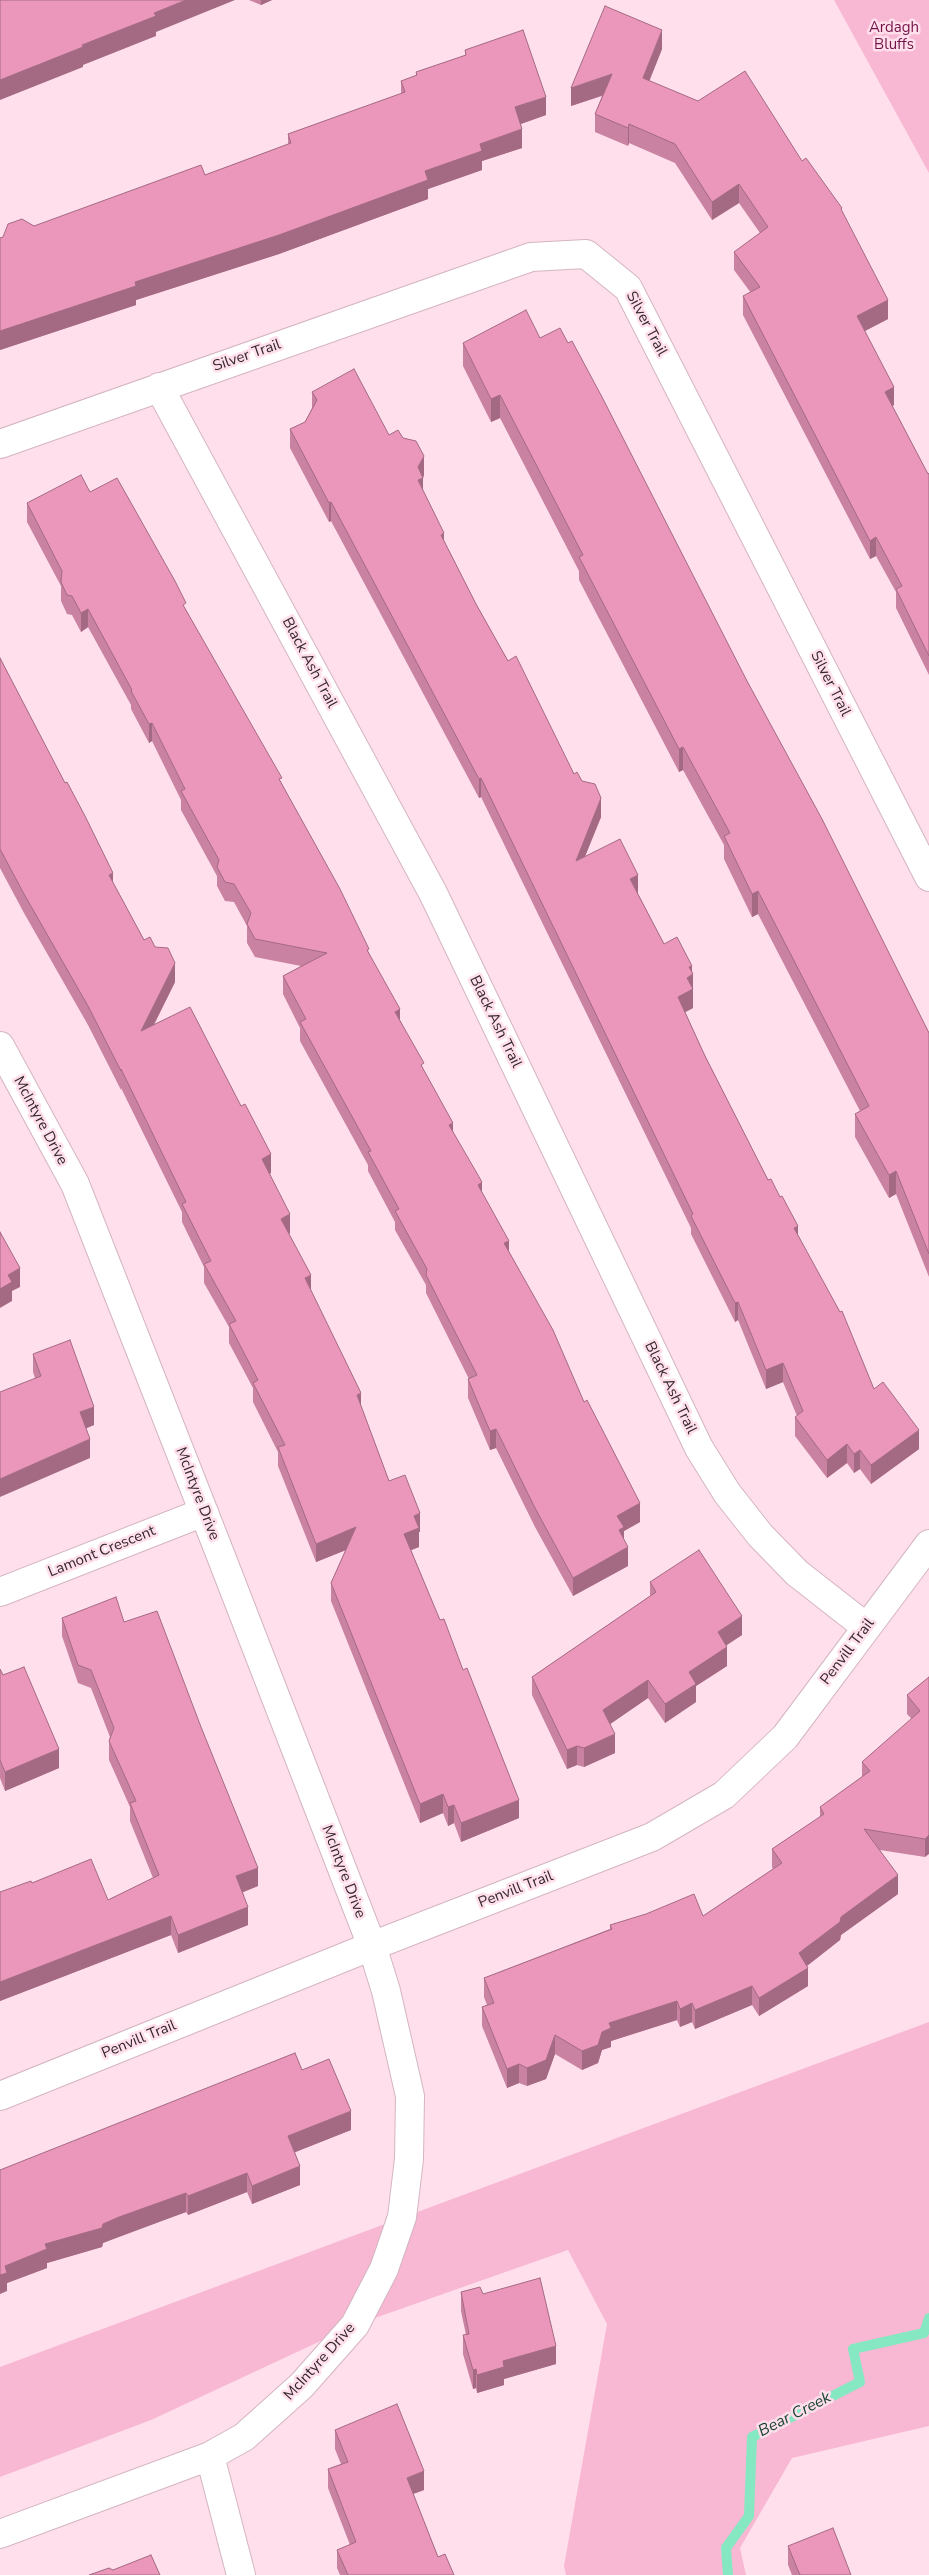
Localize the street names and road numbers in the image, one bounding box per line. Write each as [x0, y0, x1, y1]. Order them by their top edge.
street label: Silver Trail [621, 288, 671, 360]
street label: Silver Trail [211, 336, 283, 376]
street label: Black Ash Trail [278, 614, 340, 712]
street label: Silver Trail [806, 648, 854, 720]
street label: Black Ash Trail [465, 973, 525, 1071]
street label: McIntyre Drive [9, 1074, 71, 1168]
street label: Black Ash Trail [640, 1339, 700, 1437]
street label: McIntyre Drive [171, 1445, 223, 1543]
street label: Lamont Crescent [46, 1522, 158, 1582]
street label: Penvill Trail [817, 1615, 879, 1689]
street label: McIntyre Drive [317, 1823, 369, 1921]
street label: Penvill Trail [476, 1868, 556, 1912]
street label: Penvill Trail [99, 2017, 179, 2063]
street label: McIntyre Drive [281, 2320, 359, 2404]

